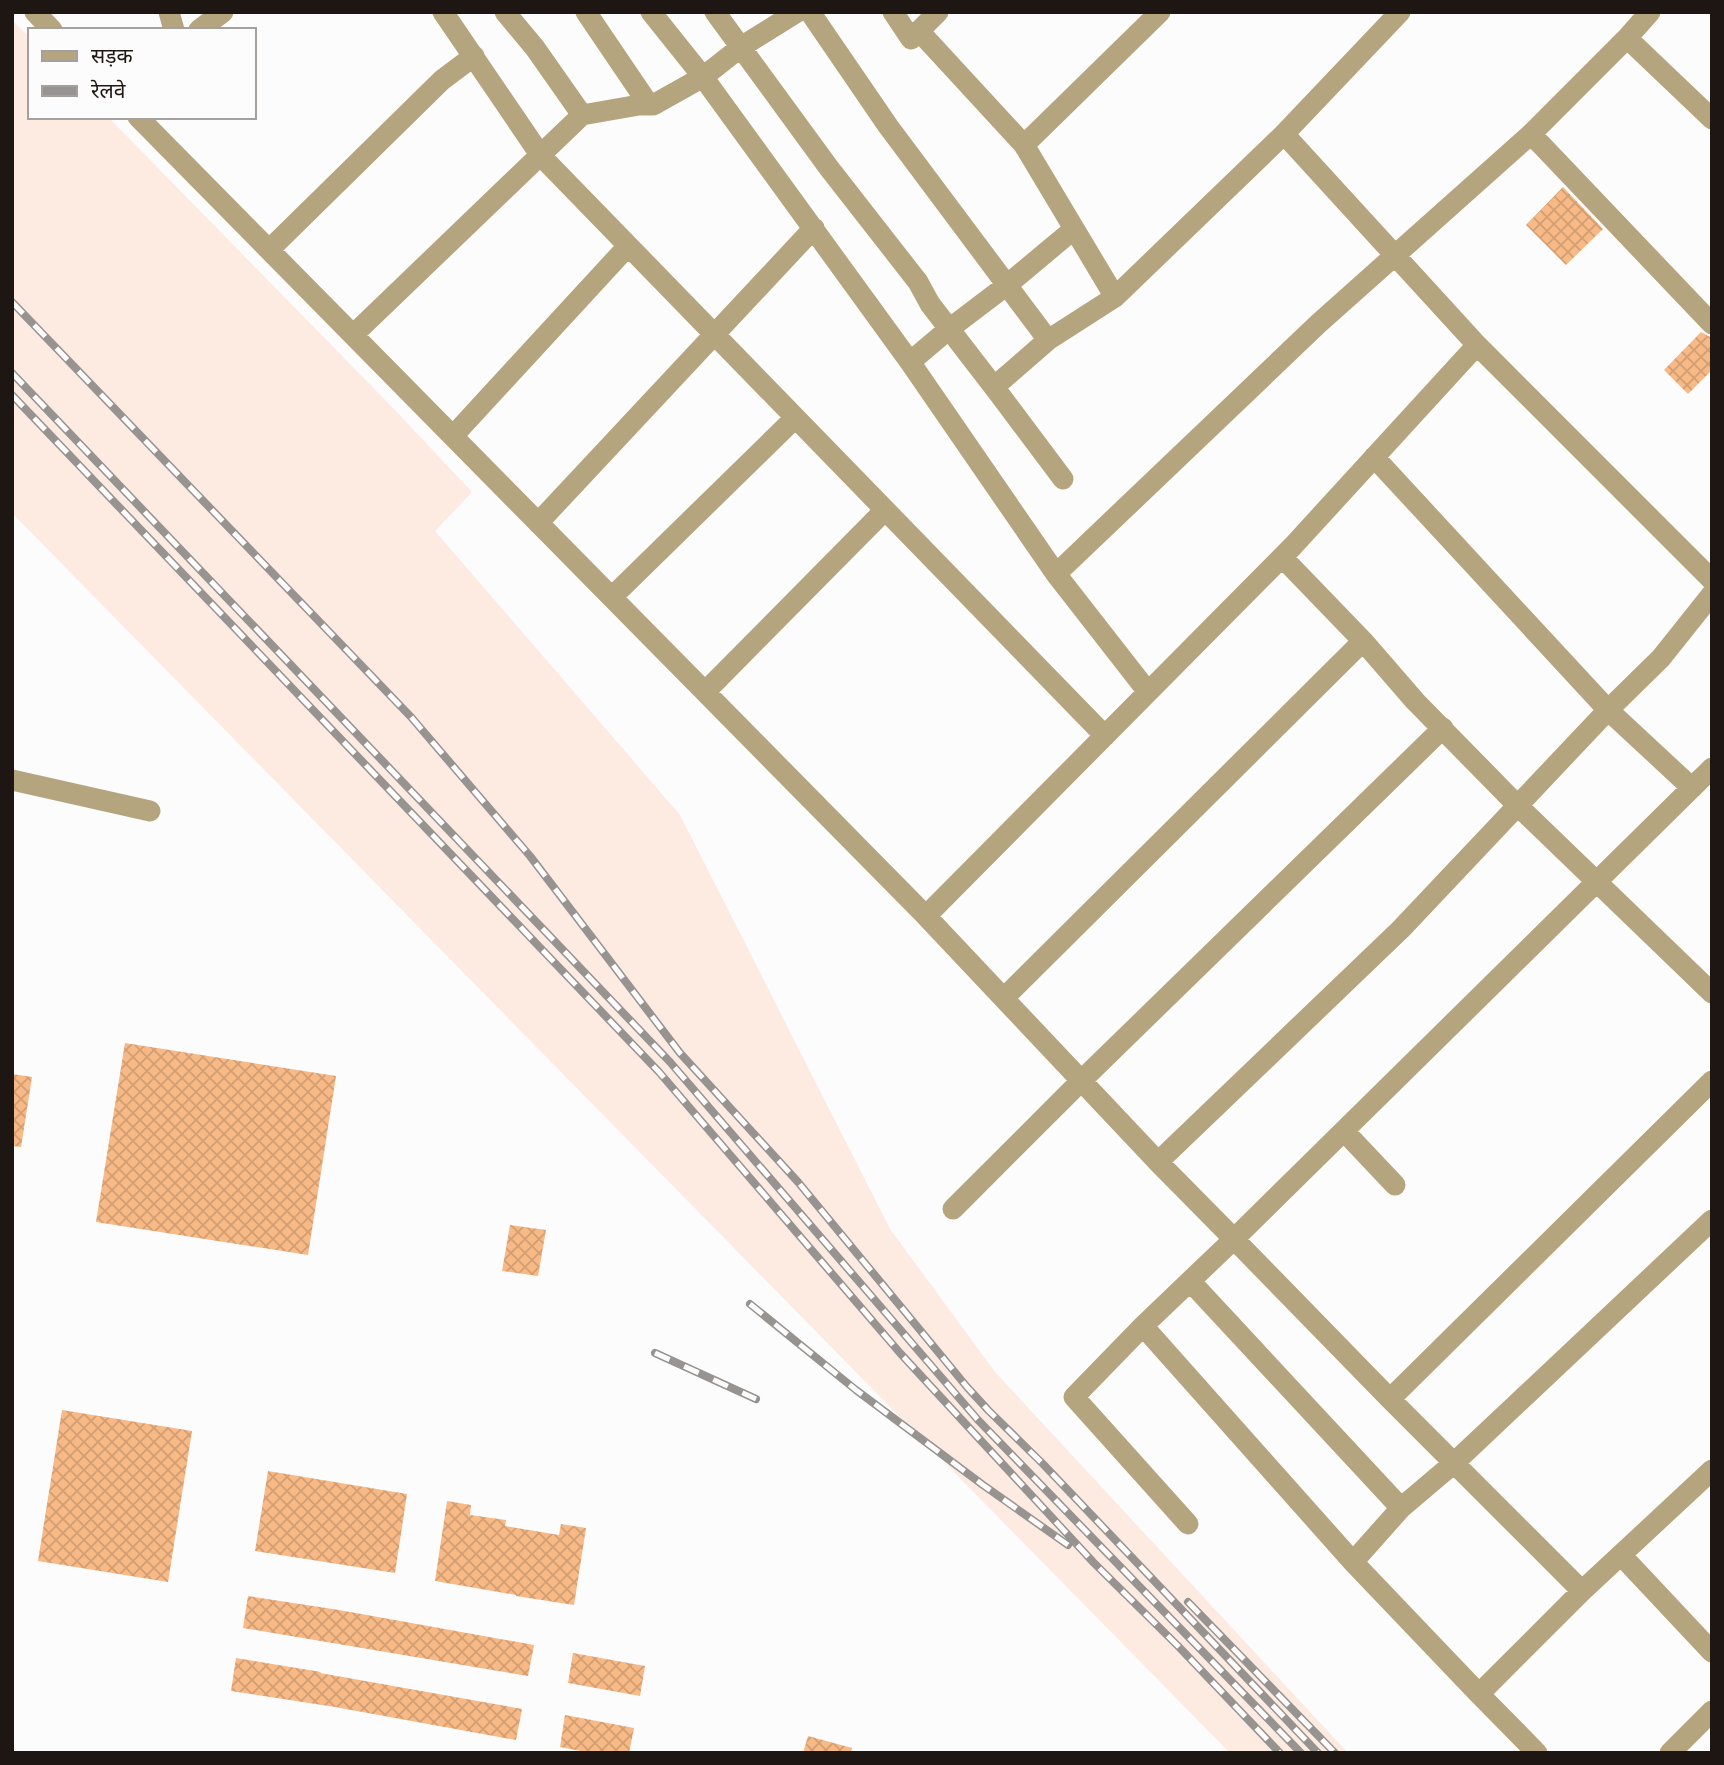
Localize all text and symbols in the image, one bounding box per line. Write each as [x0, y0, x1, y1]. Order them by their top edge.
legend [28, 28, 256, 119]
text: सड़क [91, 42, 133, 68]
text: रेलवे [90, 77, 126, 103]

